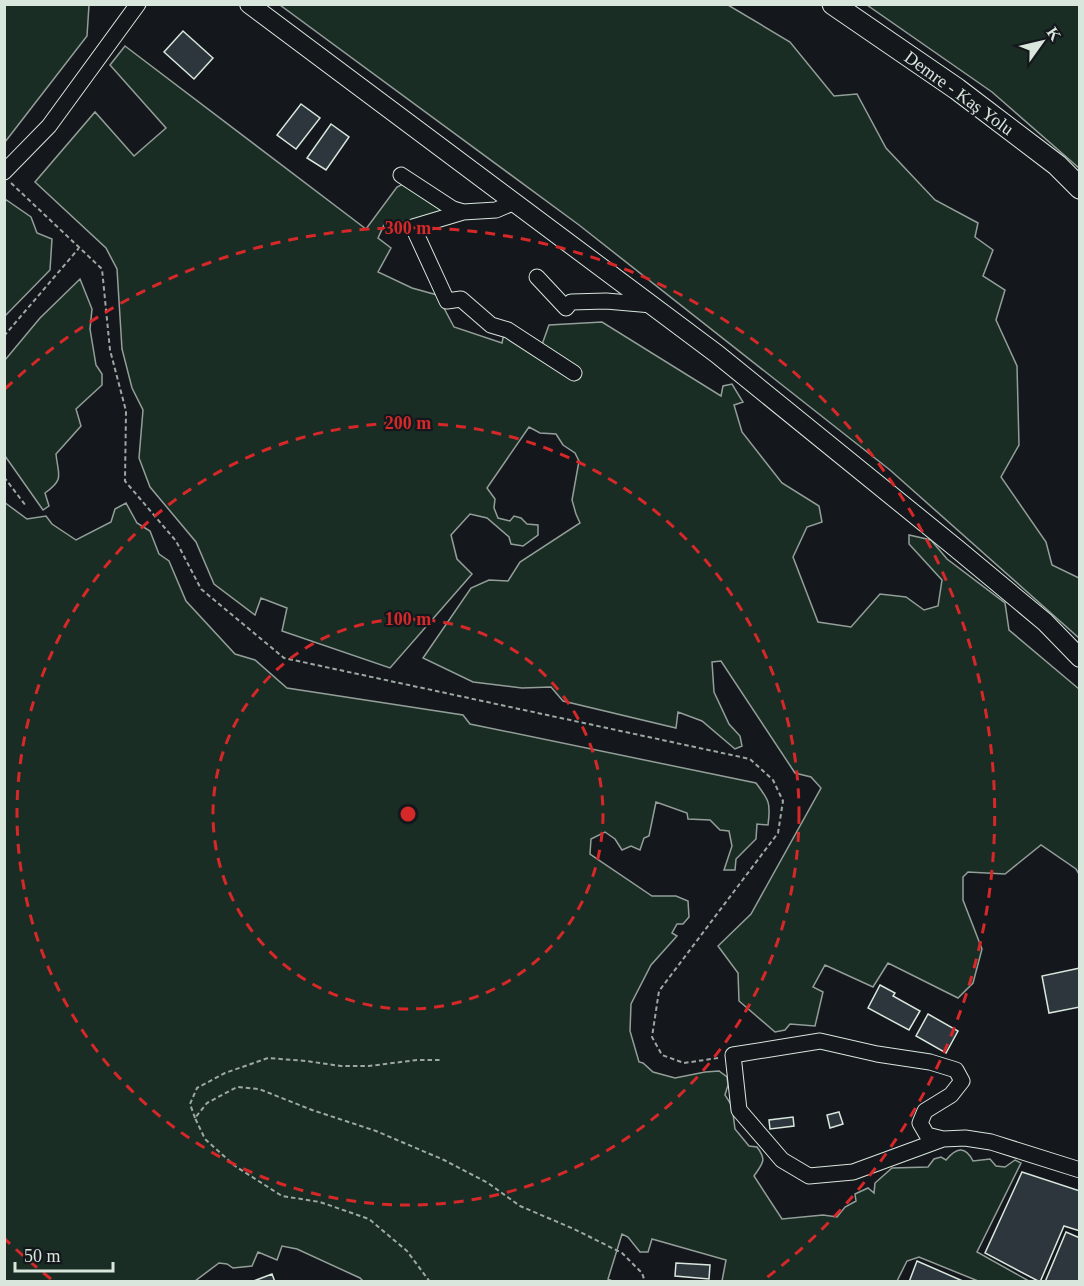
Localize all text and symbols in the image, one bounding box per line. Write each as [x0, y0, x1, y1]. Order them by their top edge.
north arrow [1012, 12, 1072, 72]
text: K [1043, 24, 1065, 44]
street label: Demre - Kaş Yolu [901, 47, 1017, 139]
text: 300 m [385, 218, 431, 238]
text: 200 m [385, 413, 431, 433]
text: 100 m [385, 609, 431, 629]
centre of rings [398, 804, 418, 824]
scale bar [15, 1235, 112, 1273]
text: 50 m [24, 1246, 61, 1266]

